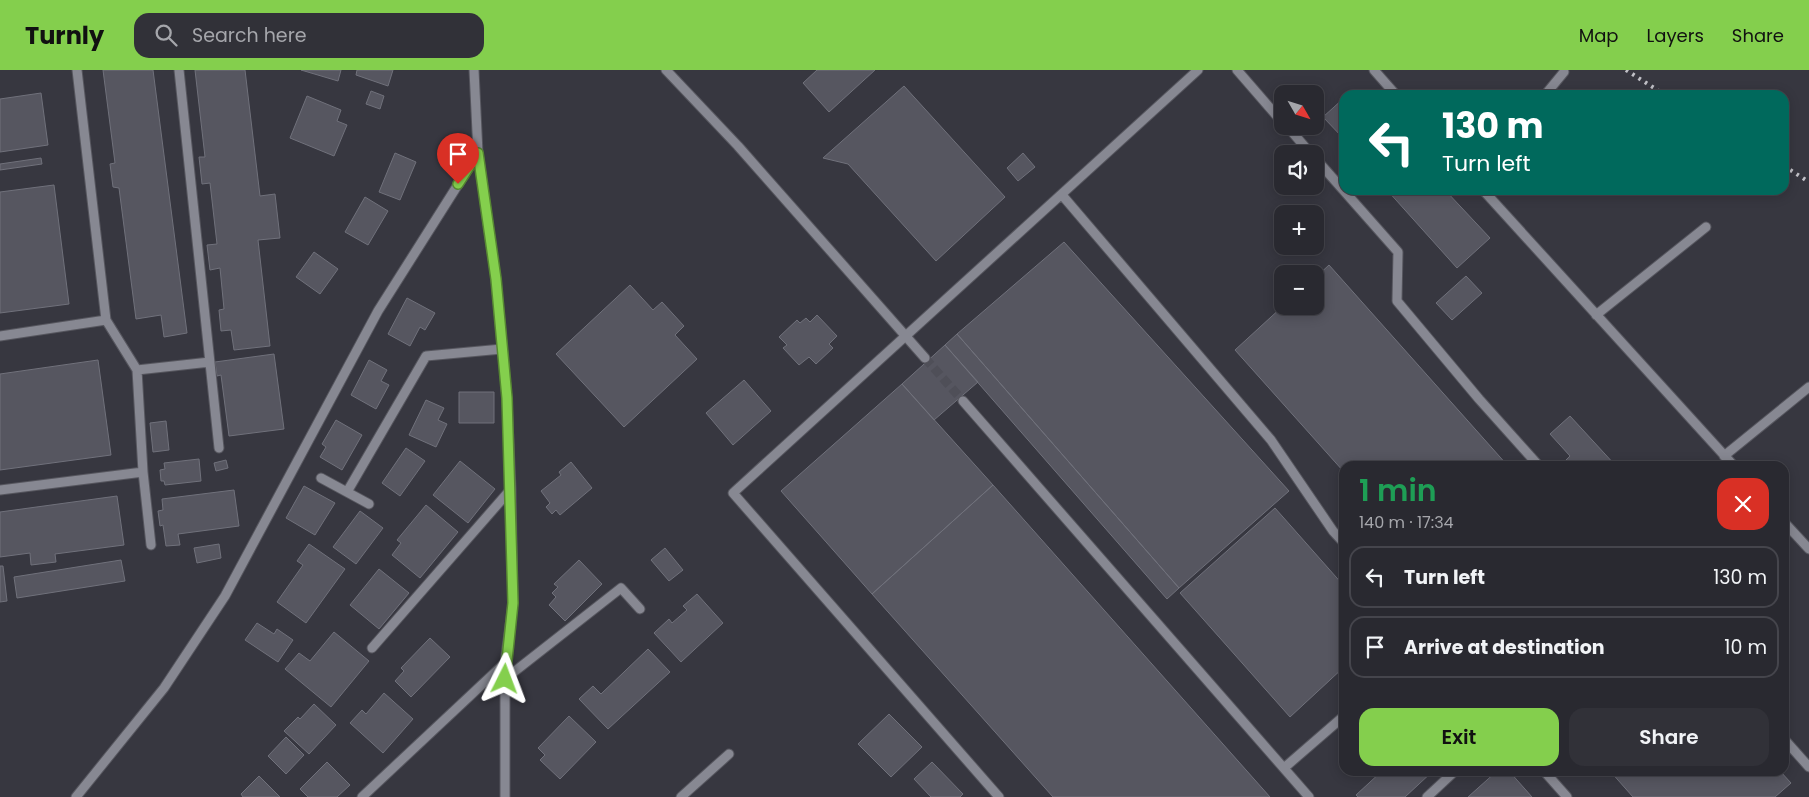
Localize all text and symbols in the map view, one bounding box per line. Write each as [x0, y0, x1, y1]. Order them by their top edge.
search box [134, 13, 484, 58]
text: Turnly [25, 19, 104, 52]
icon: search [152, 21, 180, 49]
text: Search here [192, 22, 307, 49]
text: Map [1579, 23, 1619, 48]
text: Layers [1647, 23, 1704, 48]
text: Share [1732, 23, 1784, 48]
north arrow [1274, 85, 1324, 135]
map controls [1274, 85, 1324, 315]
text: 130 m [1442, 101, 1544, 150]
icon: left [1359, 110, 1424, 175]
pin [437, 133, 479, 184]
icon: arrive [444, 140, 472, 168]
button: sound [1274, 145, 1324, 195]
text: Turn left [1442, 148, 1530, 179]
button: + [1274, 205, 1324, 255]
button: − [1274, 265, 1324, 315]
text: 1 min [1359, 469, 1437, 512]
button: close [1717, 478, 1769, 530]
text: 140 m · 17:34 [1359, 511, 1454, 534]
icon: left [1361, 563, 1389, 591]
text: Turn left [1404, 564, 1485, 591]
text: 130 m [1713, 564, 1767, 591]
icon: arrive [1361, 633, 1389, 661]
text: Arrive at destination [1404, 634, 1605, 661]
text: 10 m [1724, 634, 1767, 661]
position arrow [478, 652, 530, 704]
button: Exit [1359, 708, 1559, 766]
button: Share [1569, 708, 1769, 766]

